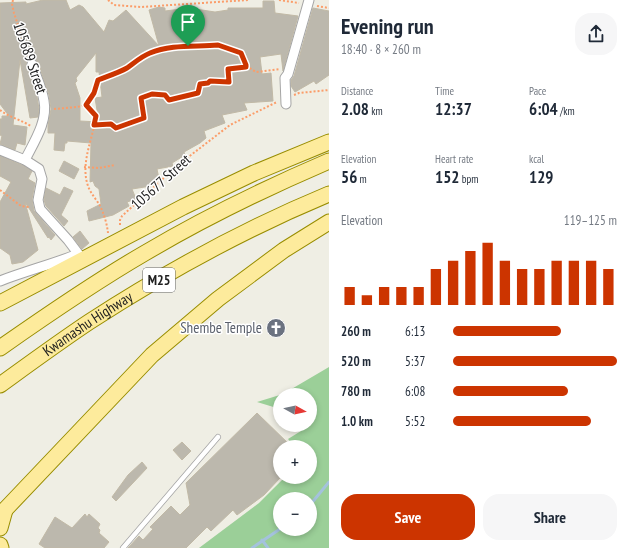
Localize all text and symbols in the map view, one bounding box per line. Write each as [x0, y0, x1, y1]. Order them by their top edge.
pin [171, 5, 205, 46]
icon: arrive [177, 11, 199, 33]
text: Evening run [341, 12, 434, 40]
button: share [575, 13, 617, 55]
street label: 105689 Street [9, 19, 52, 96]
text: 18:40 · 8 × 260 m [341, 41, 421, 58]
text: Distance [341, 84, 373, 98]
text: Time [435, 84, 454, 98]
text: Pace [529, 84, 546, 98]
text: 2.08 [341, 98, 369, 120]
text: 12:37 [435, 98, 472, 120]
text: 6:04 [529, 98, 558, 120]
text: km [369, 104, 383, 118]
text: /km [558, 104, 575, 118]
street label: 105677 Street [127, 150, 195, 213]
text: Elevation [341, 152, 376, 166]
text: Heart rate [435, 152, 473, 166]
text: kcal [529, 152, 544, 166]
text: 56 [341, 166, 357, 188]
text: 152 [435, 166, 459, 188]
text: 129 [529, 166, 553, 188]
text: m [357, 172, 367, 186]
text: bpm [459, 172, 478, 186]
text: Elevation [341, 212, 383, 229]
text: 119–125 m [564, 212, 617, 229]
road number: M25 [143, 268, 175, 292]
street label: Kwamashu Highway [39, 287, 136, 360]
church icon: Shembe Temple [265, 317, 287, 339]
place label: Shembe Temple [180, 318, 262, 337]
text: 260 m [341, 323, 371, 340]
text: 6:13 [405, 323, 425, 340]
text: 520 m [341, 353, 371, 370]
text: 5:37 [405, 353, 425, 370]
text: 780 m [341, 383, 371, 400]
text: 6:08 [405, 383, 425, 400]
north arrow [273, 388, 317, 432]
map controls [273, 388, 317, 536]
text: 1.0 km [341, 413, 373, 430]
text: 5:52 [405, 413, 425, 430]
button: + [273, 440, 317, 484]
button: − [273, 492, 317, 536]
button: Save [341, 494, 475, 540]
button: Share [483, 494, 617, 540]

